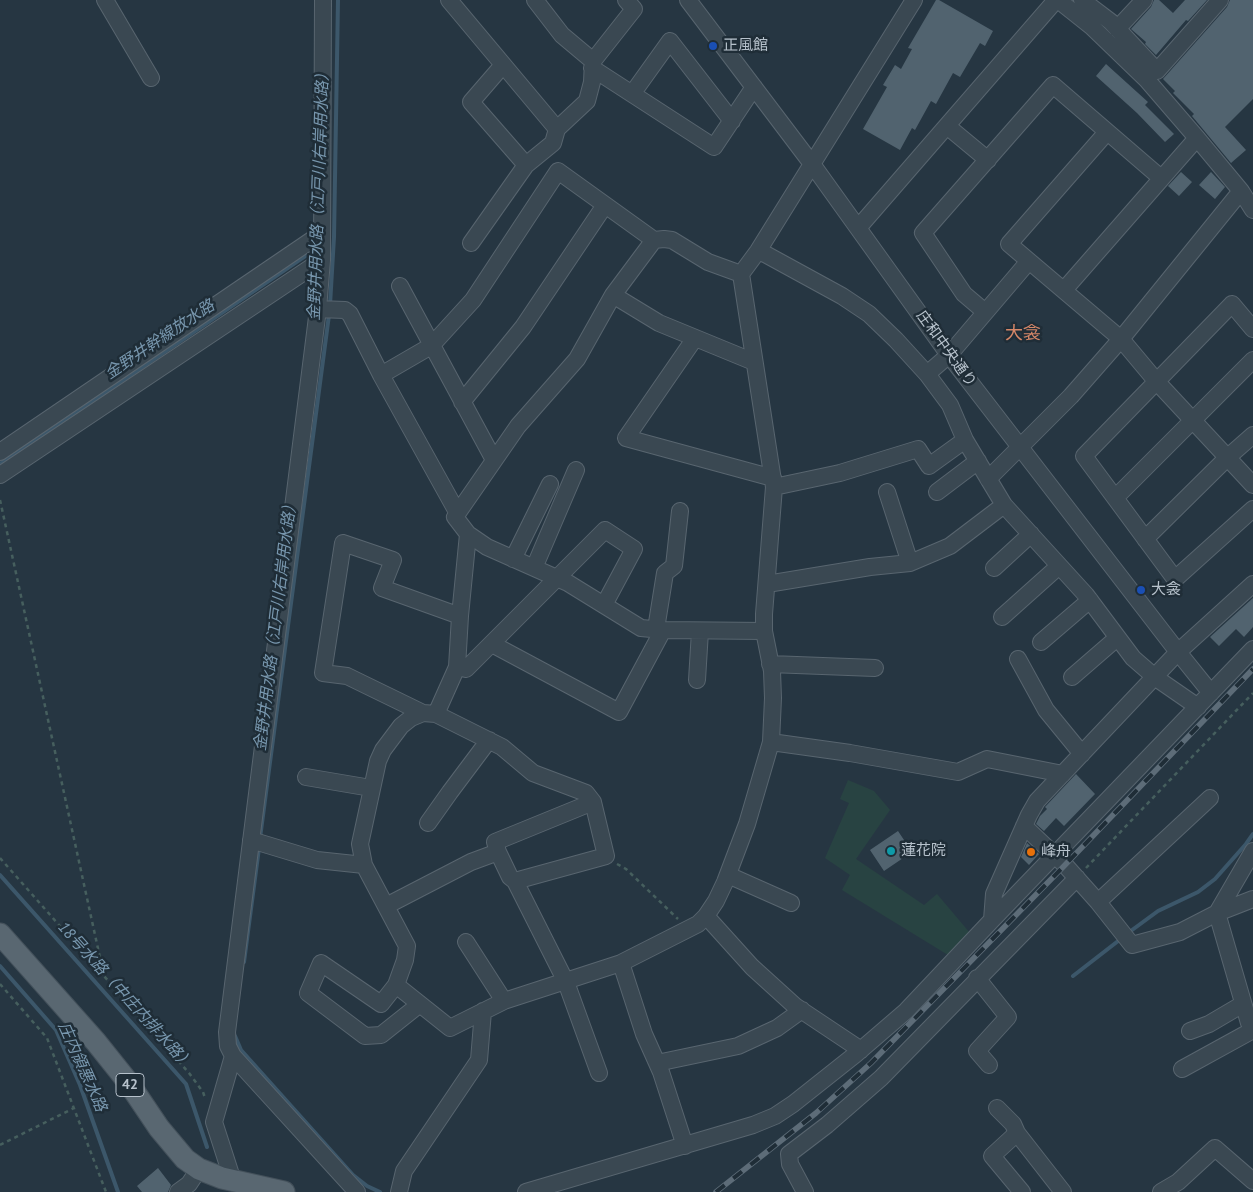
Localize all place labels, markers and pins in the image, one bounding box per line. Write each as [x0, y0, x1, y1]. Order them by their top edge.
place label: 正風館 [723, 37, 768, 55]
marker: 正風館 [707, 40, 719, 52]
place label: 大衾 [1151, 581, 1181, 599]
marker: 大衾 [1135, 584, 1147, 596]
place label: 蓮花院 [901, 842, 946, 860]
place label: 峰舟 [1041, 843, 1071, 861]
marker: 蓮花院 [885, 845, 897, 857]
marker: 峰舟 [1025, 846, 1037, 858]

